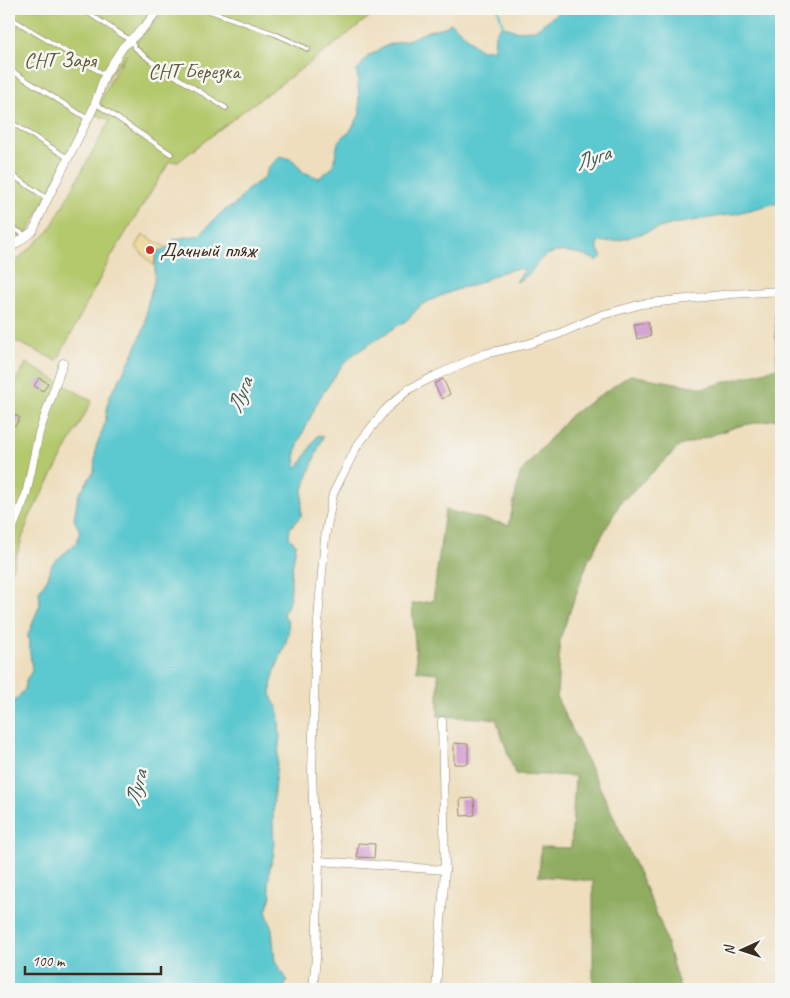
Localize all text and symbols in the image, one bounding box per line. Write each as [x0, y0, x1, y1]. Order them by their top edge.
park label: СНТ Заря [24, 47, 97, 73]
park label: СНТ Березка [148, 58, 242, 84]
water label: Луга [571, 138, 616, 177]
place label: Дачный пляж [160, 237, 258, 263]
marker: Дачный пляж [144, 244, 156, 256]
water label: Луга [220, 372, 260, 417]
water label: Луга [118, 765, 154, 809]
north arrow [718, 926, 768, 976]
scale bar [25, 943, 161, 975]
text: N [721, 944, 738, 955]
text: 100 m [32, 952, 66, 971]

